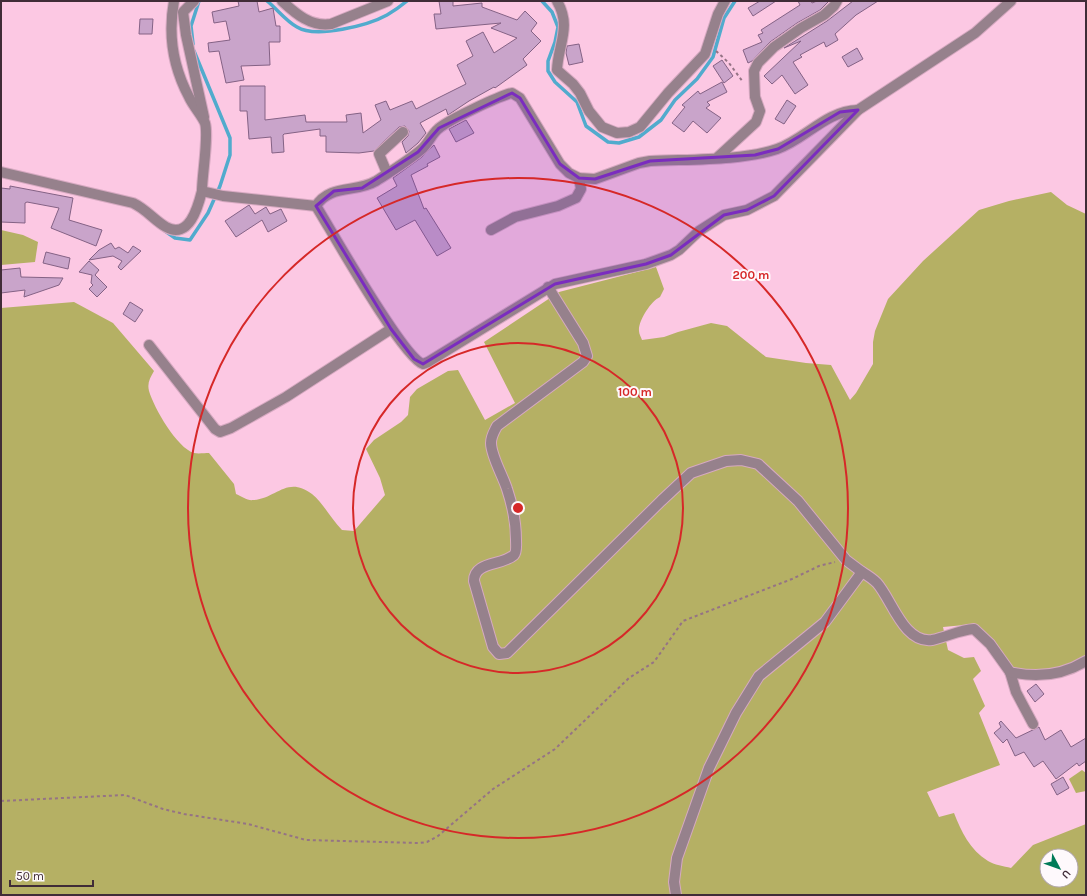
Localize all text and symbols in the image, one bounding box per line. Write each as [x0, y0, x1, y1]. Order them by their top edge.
text: 200 m [733, 268, 769, 282]
text: 100 m [618, 385, 652, 399]
centre of rings [511, 501, 525, 515]
north arrow [1039, 848, 1079, 888]
scale bar [10, 862, 93, 888]
text: U [1059, 867, 1074, 881]
text: 50 m [16, 869, 44, 883]

